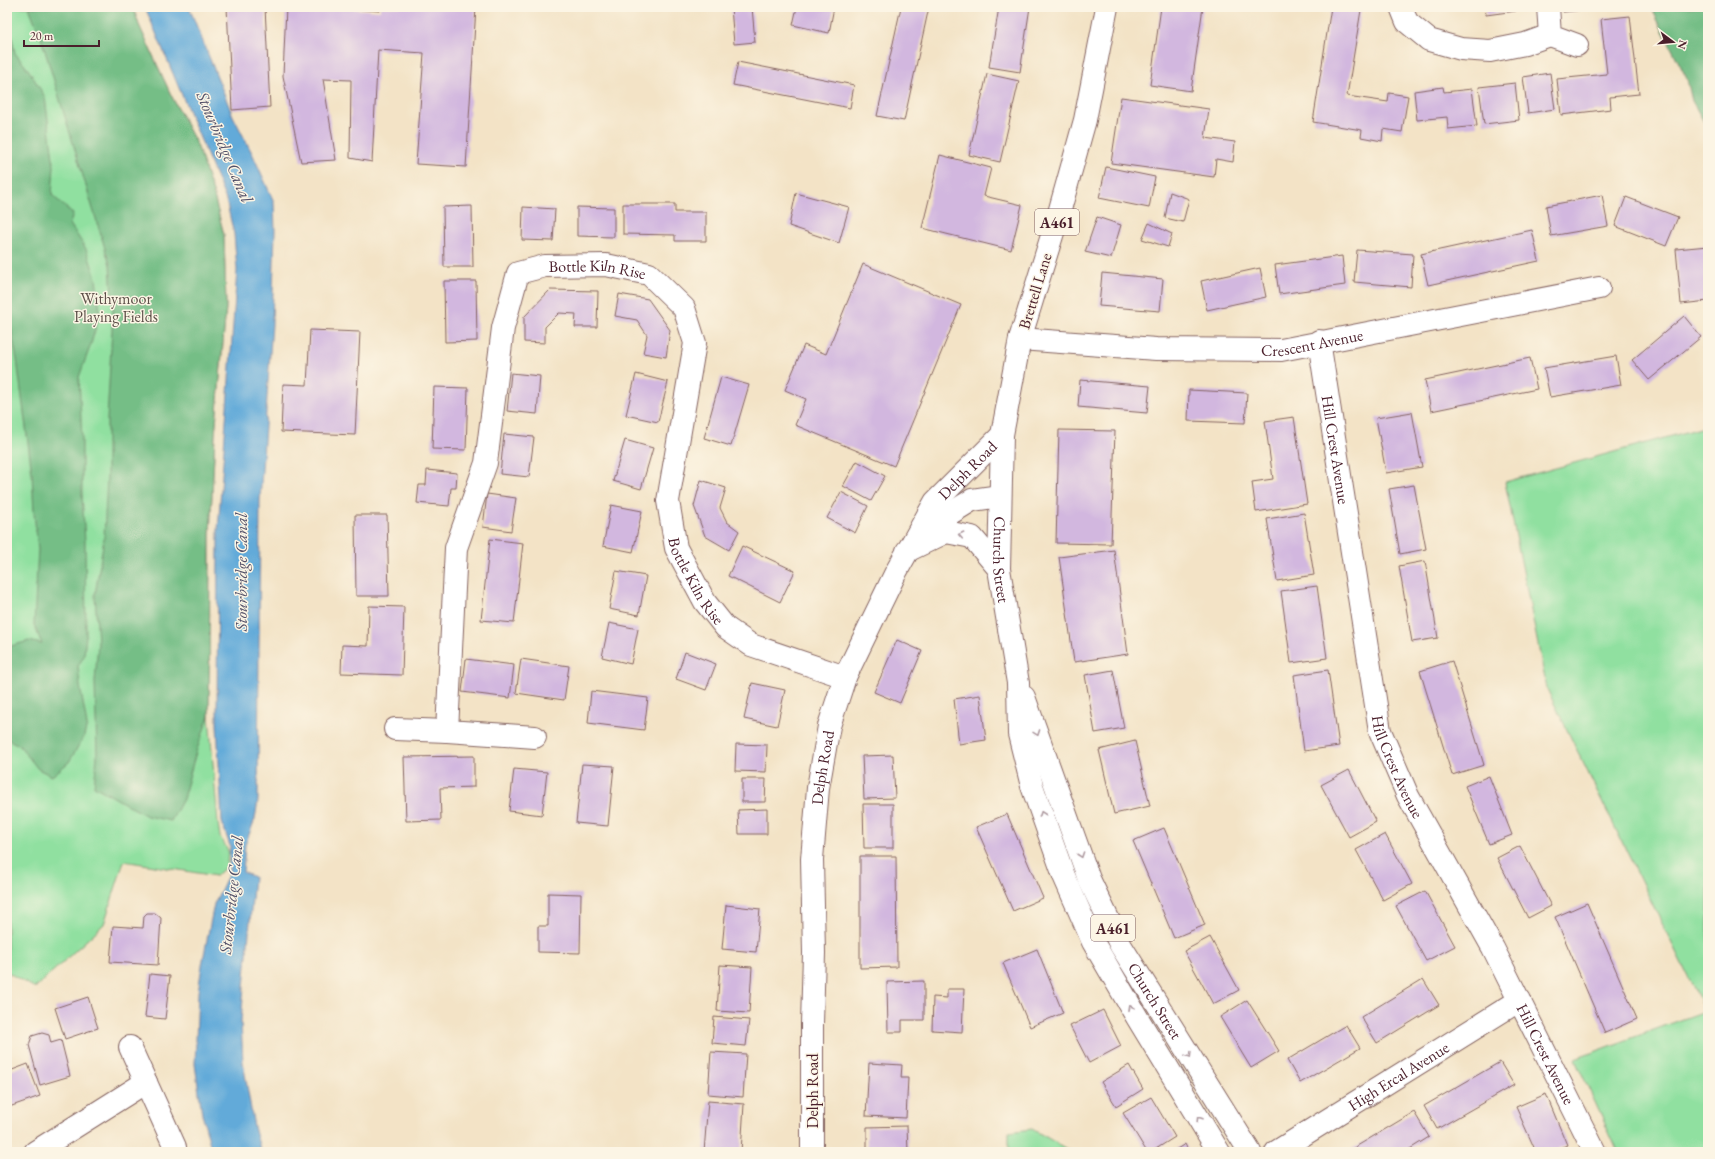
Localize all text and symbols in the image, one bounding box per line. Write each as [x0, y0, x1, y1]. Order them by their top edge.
scale bar [24, 22, 99, 48]
north arrow [1653, 22, 1693, 62]
text: 20 m [30, 28, 54, 44]
text: N [1675, 39, 1691, 51]
water label: Stourbridge Canal [191, 87, 259, 207]
road number: A461 [1035, 209, 1079, 235]
street label: Brettell Lane [1013, 250, 1057, 332]
street label: Bottle Kiln Rise [549, 254, 648, 284]
park label: Withymoor Playing Fields [74, 288, 158, 327]
street label: Crescent Avenue [1261, 324, 1365, 361]
street label: Hill Crest Avenue [1317, 394, 1355, 506]
street label: Delph Road [933, 435, 1002, 504]
water label: Stourbridge Canal [230, 512, 252, 632]
street label: Church Street [988, 516, 1015, 604]
one-way arrow [958, 531, 964, 540]
street label: Bottle Kiln Rise [664, 536, 729, 629]
street label: Hill Crest Avenue [1367, 714, 1429, 822]
street label: Delph Road [806, 728, 839, 806]
one-way arrow [1032, 729, 1040, 736]
one-way arrow [1038, 810, 1047, 817]
water label: Stourbridge Canal [214, 834, 248, 956]
one-way arrow [1076, 851, 1084, 858]
road number: A461 [1091, 915, 1135, 941]
street label: Church Street [1123, 958, 1187, 1043]
street label: Hill Crest Avenue [1512, 1000, 1580, 1108]
one-way arrow [1128, 1005, 1136, 1012]
street label: High Ercal Avenue [1344, 1036, 1453, 1115]
one-way arrow [1184, 1051, 1191, 1058]
street label: Delph Road [802, 1053, 823, 1129]
one-way arrow [1196, 1116, 1203, 1123]

